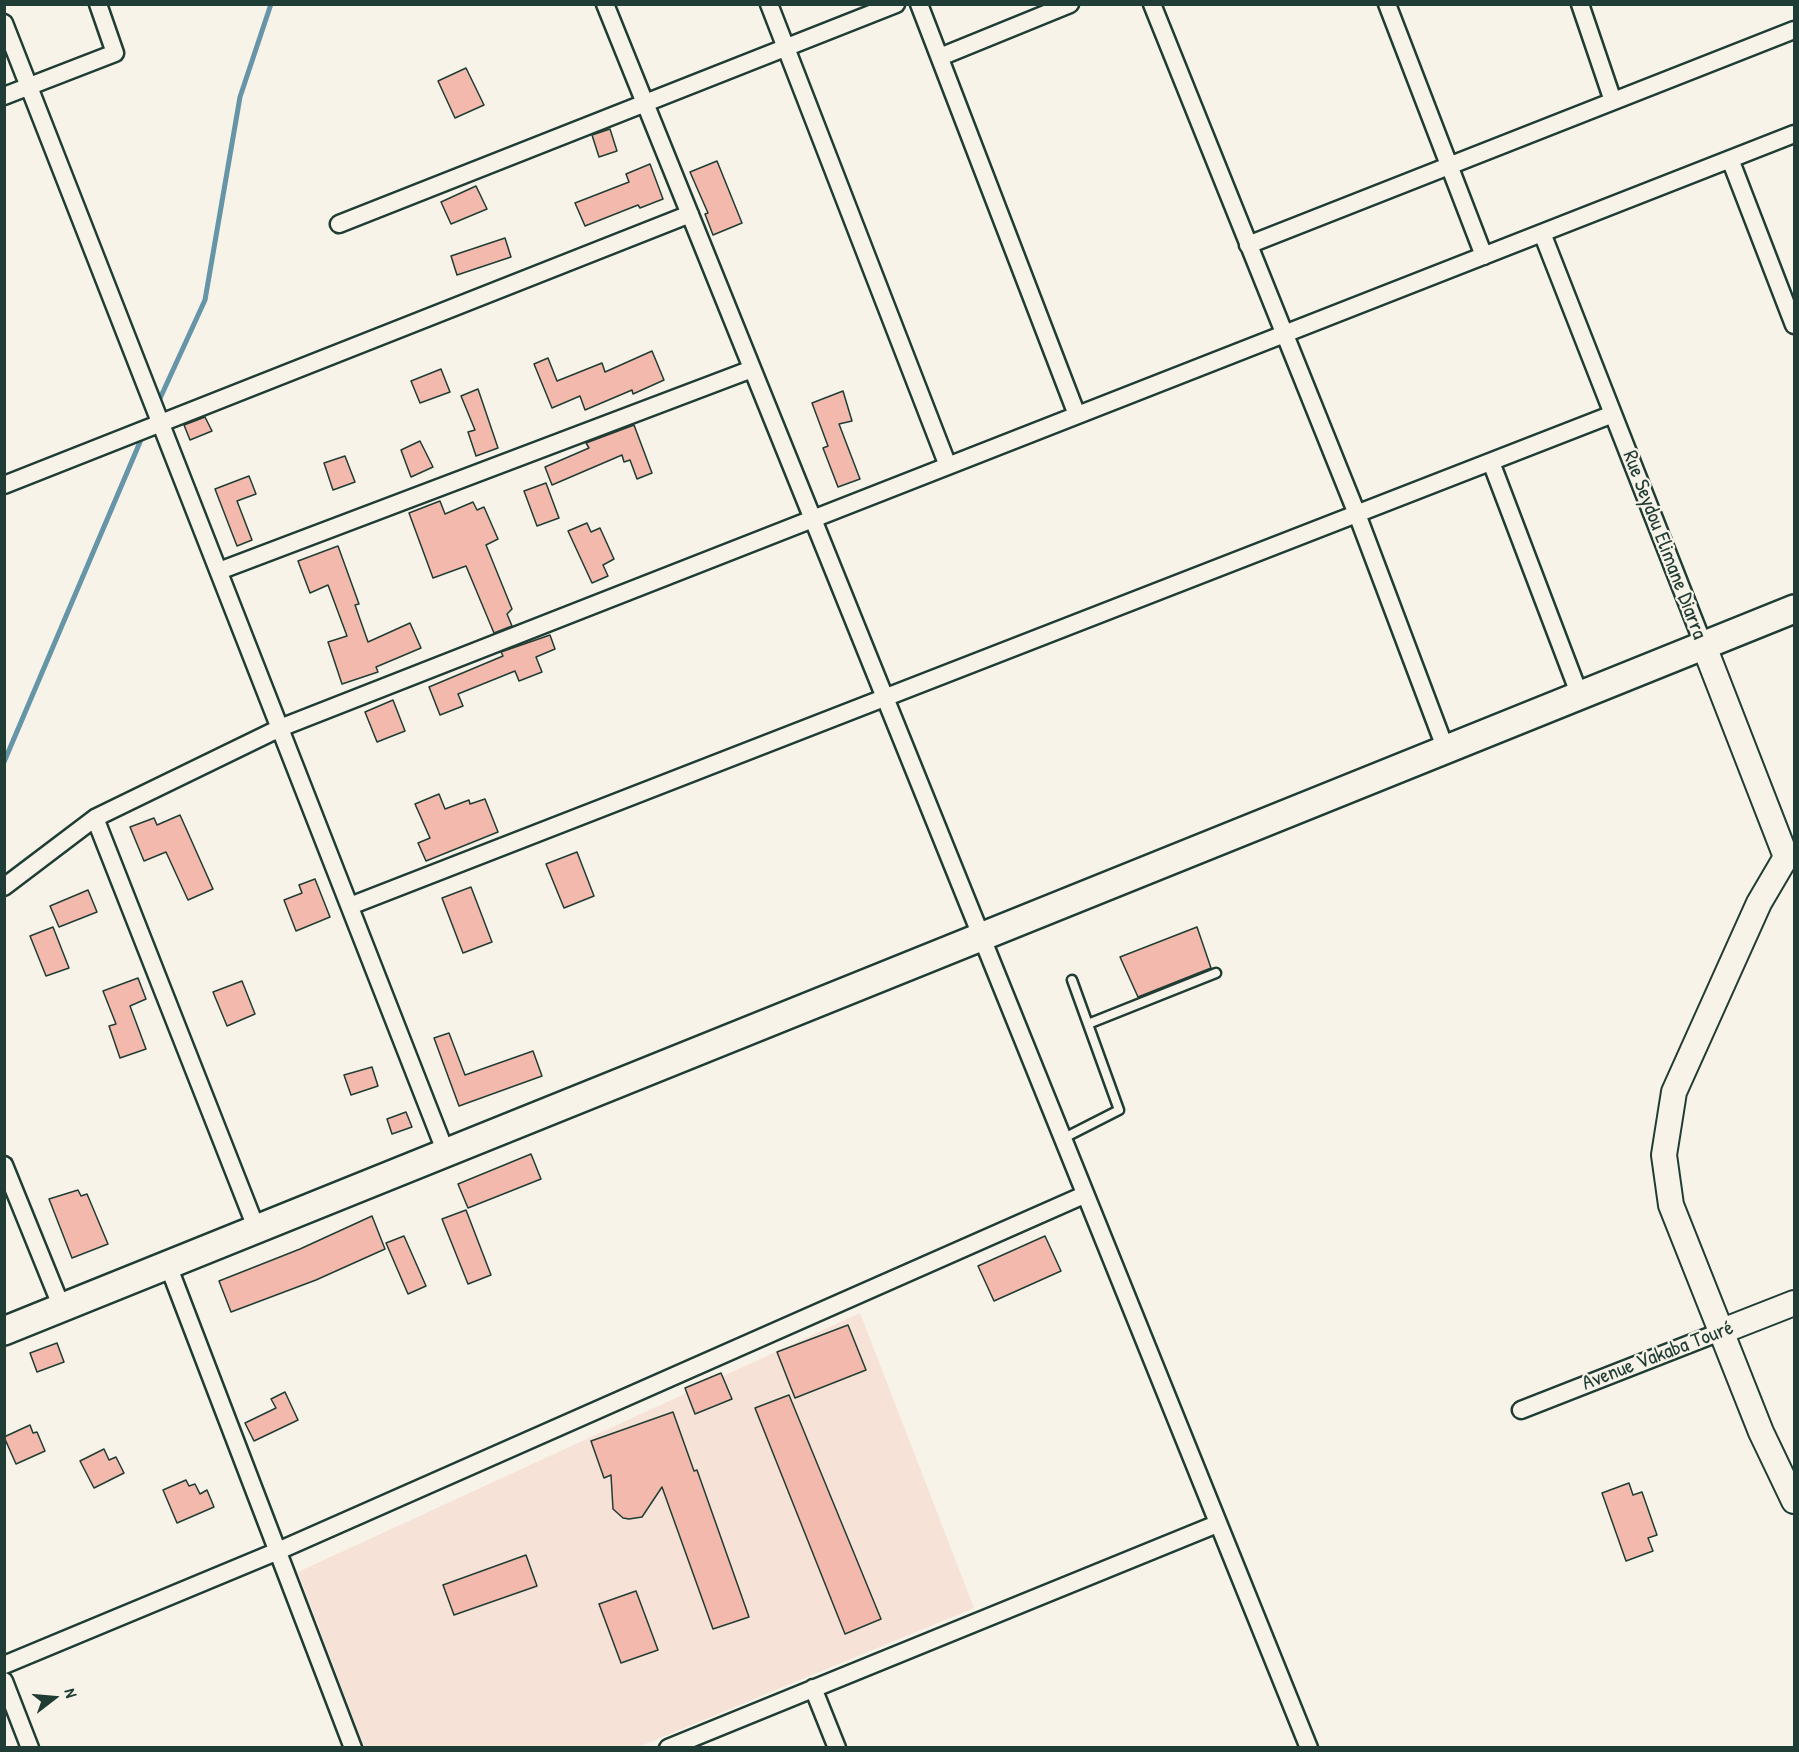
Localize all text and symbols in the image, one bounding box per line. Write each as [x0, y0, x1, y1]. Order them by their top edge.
street label: Rue Seydou Elimane Diarra [1616, 447, 1712, 643]
street label: Avenue Vakaba Touré [1579, 1316, 1737, 1396]
north arrow [24, 1668, 84, 1728]
text: N [60, 1686, 83, 1700]

